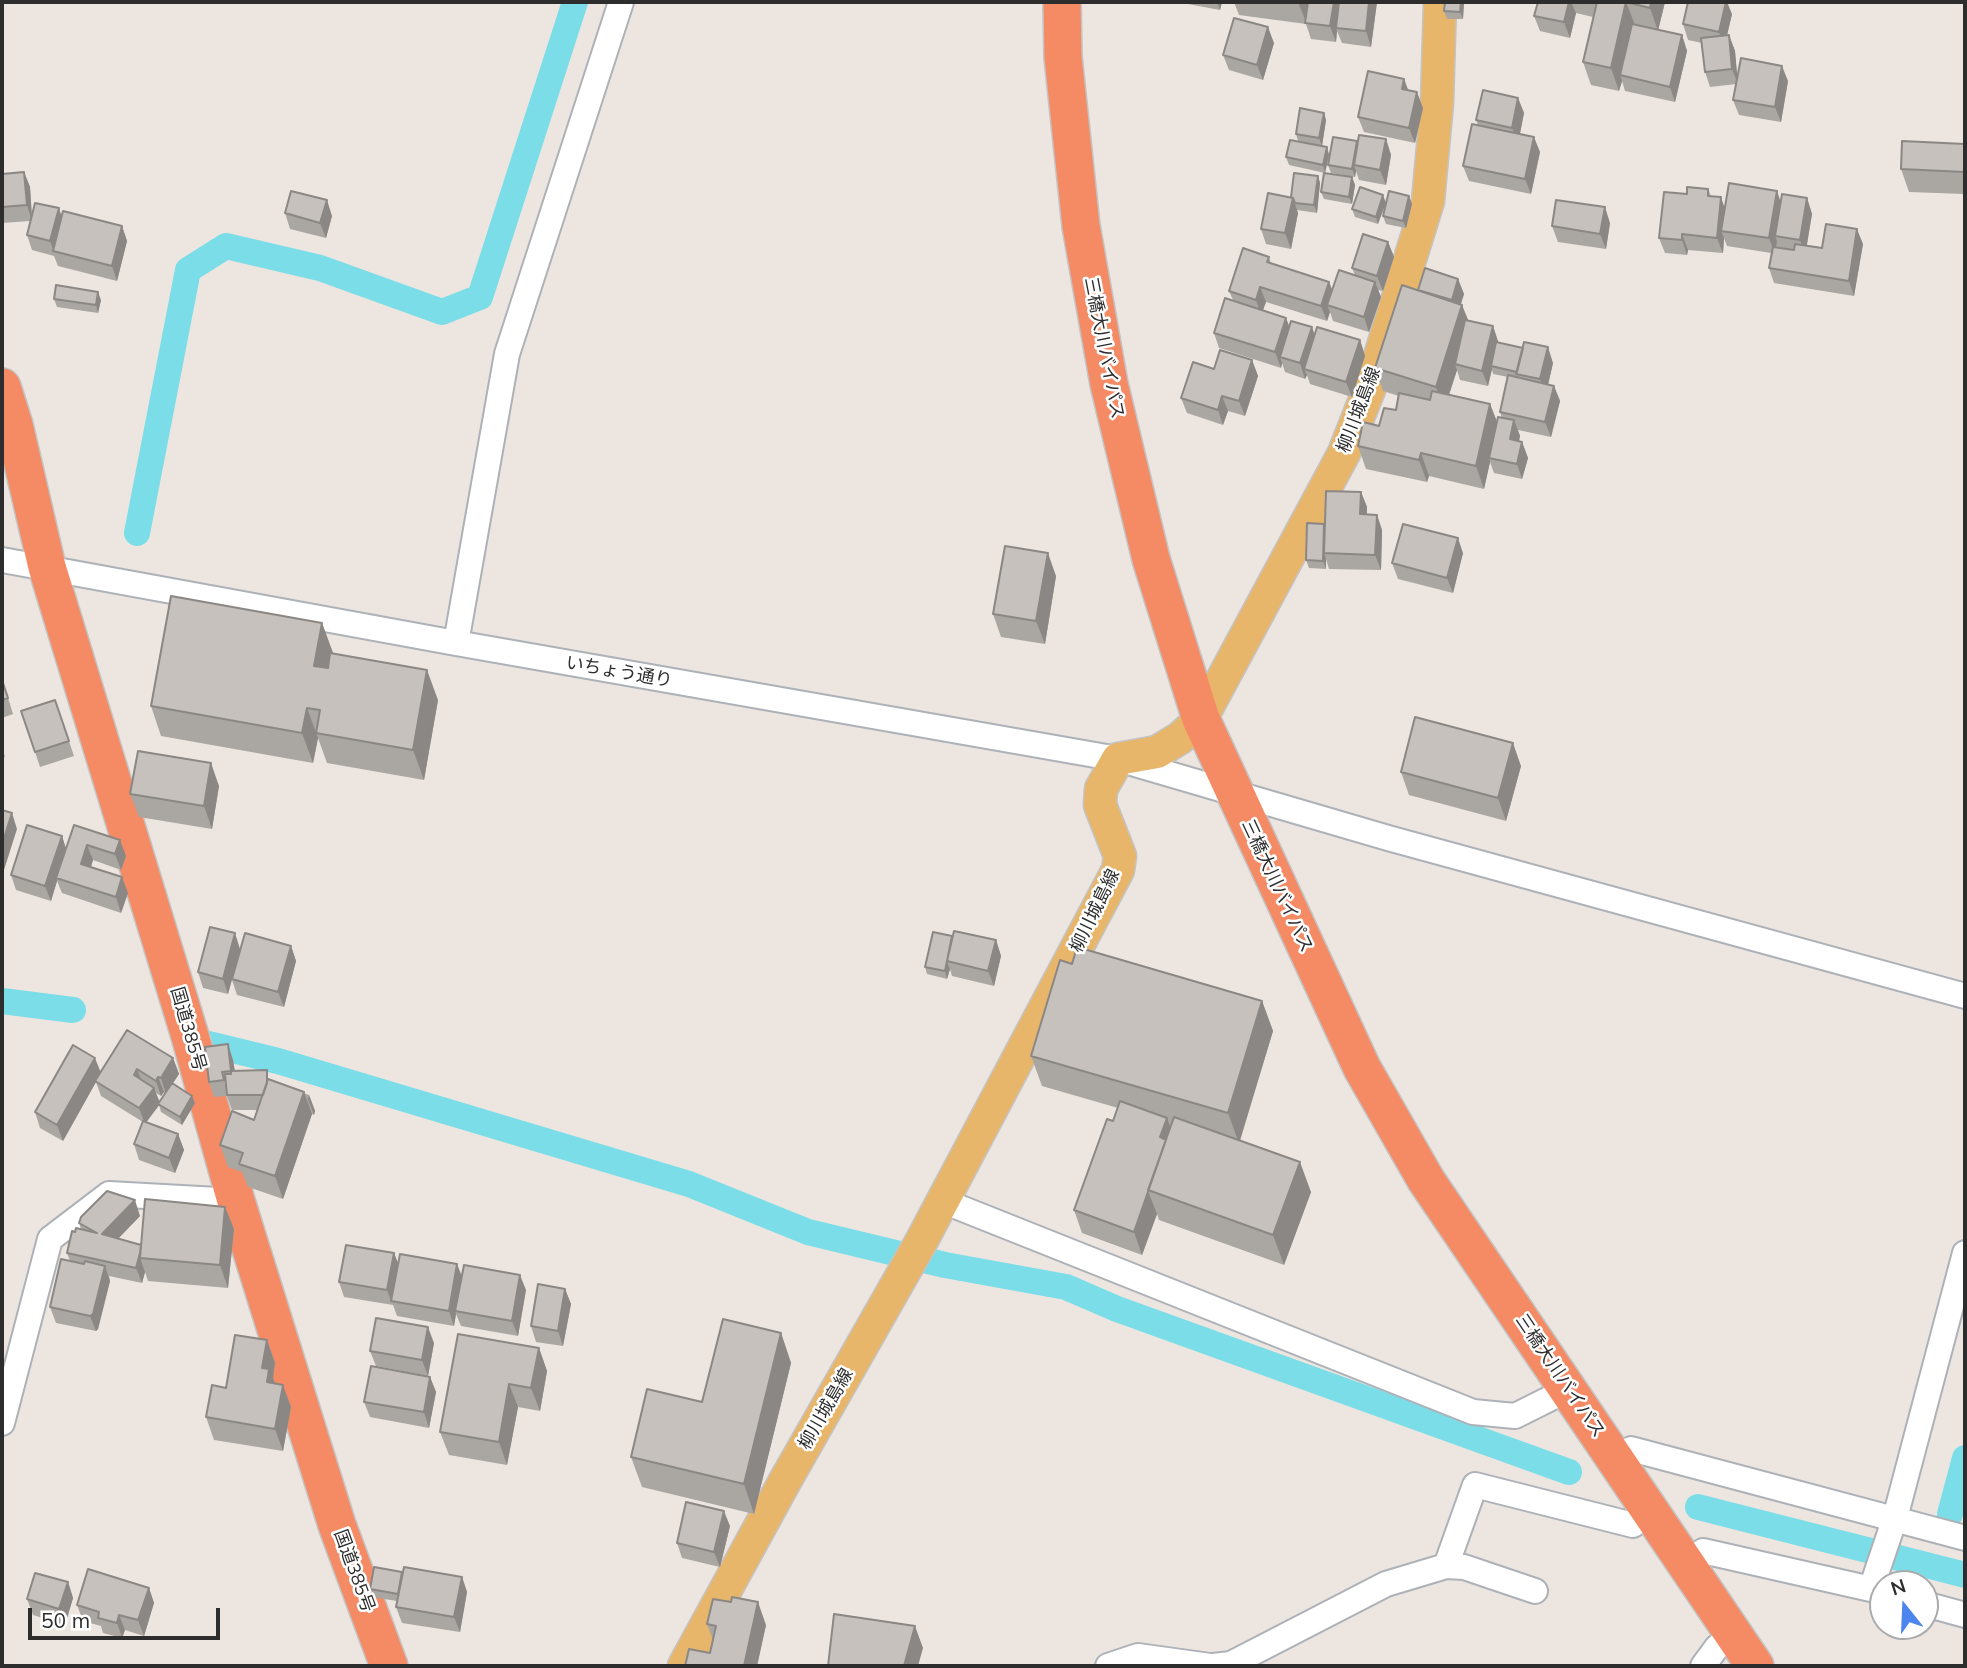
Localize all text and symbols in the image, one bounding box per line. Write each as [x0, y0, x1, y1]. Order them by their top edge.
street label: 三橋大川バイパス [1080, 275, 1128, 421]
street label: 柳川城島線 [1333, 364, 1385, 456]
street label: いちょう通り [564, 652, 674, 692]
street label: 三橋大川バイパス [1237, 816, 1317, 956]
street label: 柳川城島線 [1066, 866, 1124, 956]
street label: 国道385号 [166, 984, 210, 1074]
street label: 三橋大川バイパス [1511, 1310, 1609, 1442]
street label: 柳川城島線 [794, 1365, 858, 1453]
street label: 国道385号 [329, 1527, 379, 1615]
north arrow [1869, 1570, 1939, 1640]
text: N [1888, 1573, 1909, 1601]
scale bar [32, 1594, 224, 1638]
text: 50 m [41, 1607, 90, 1633]

